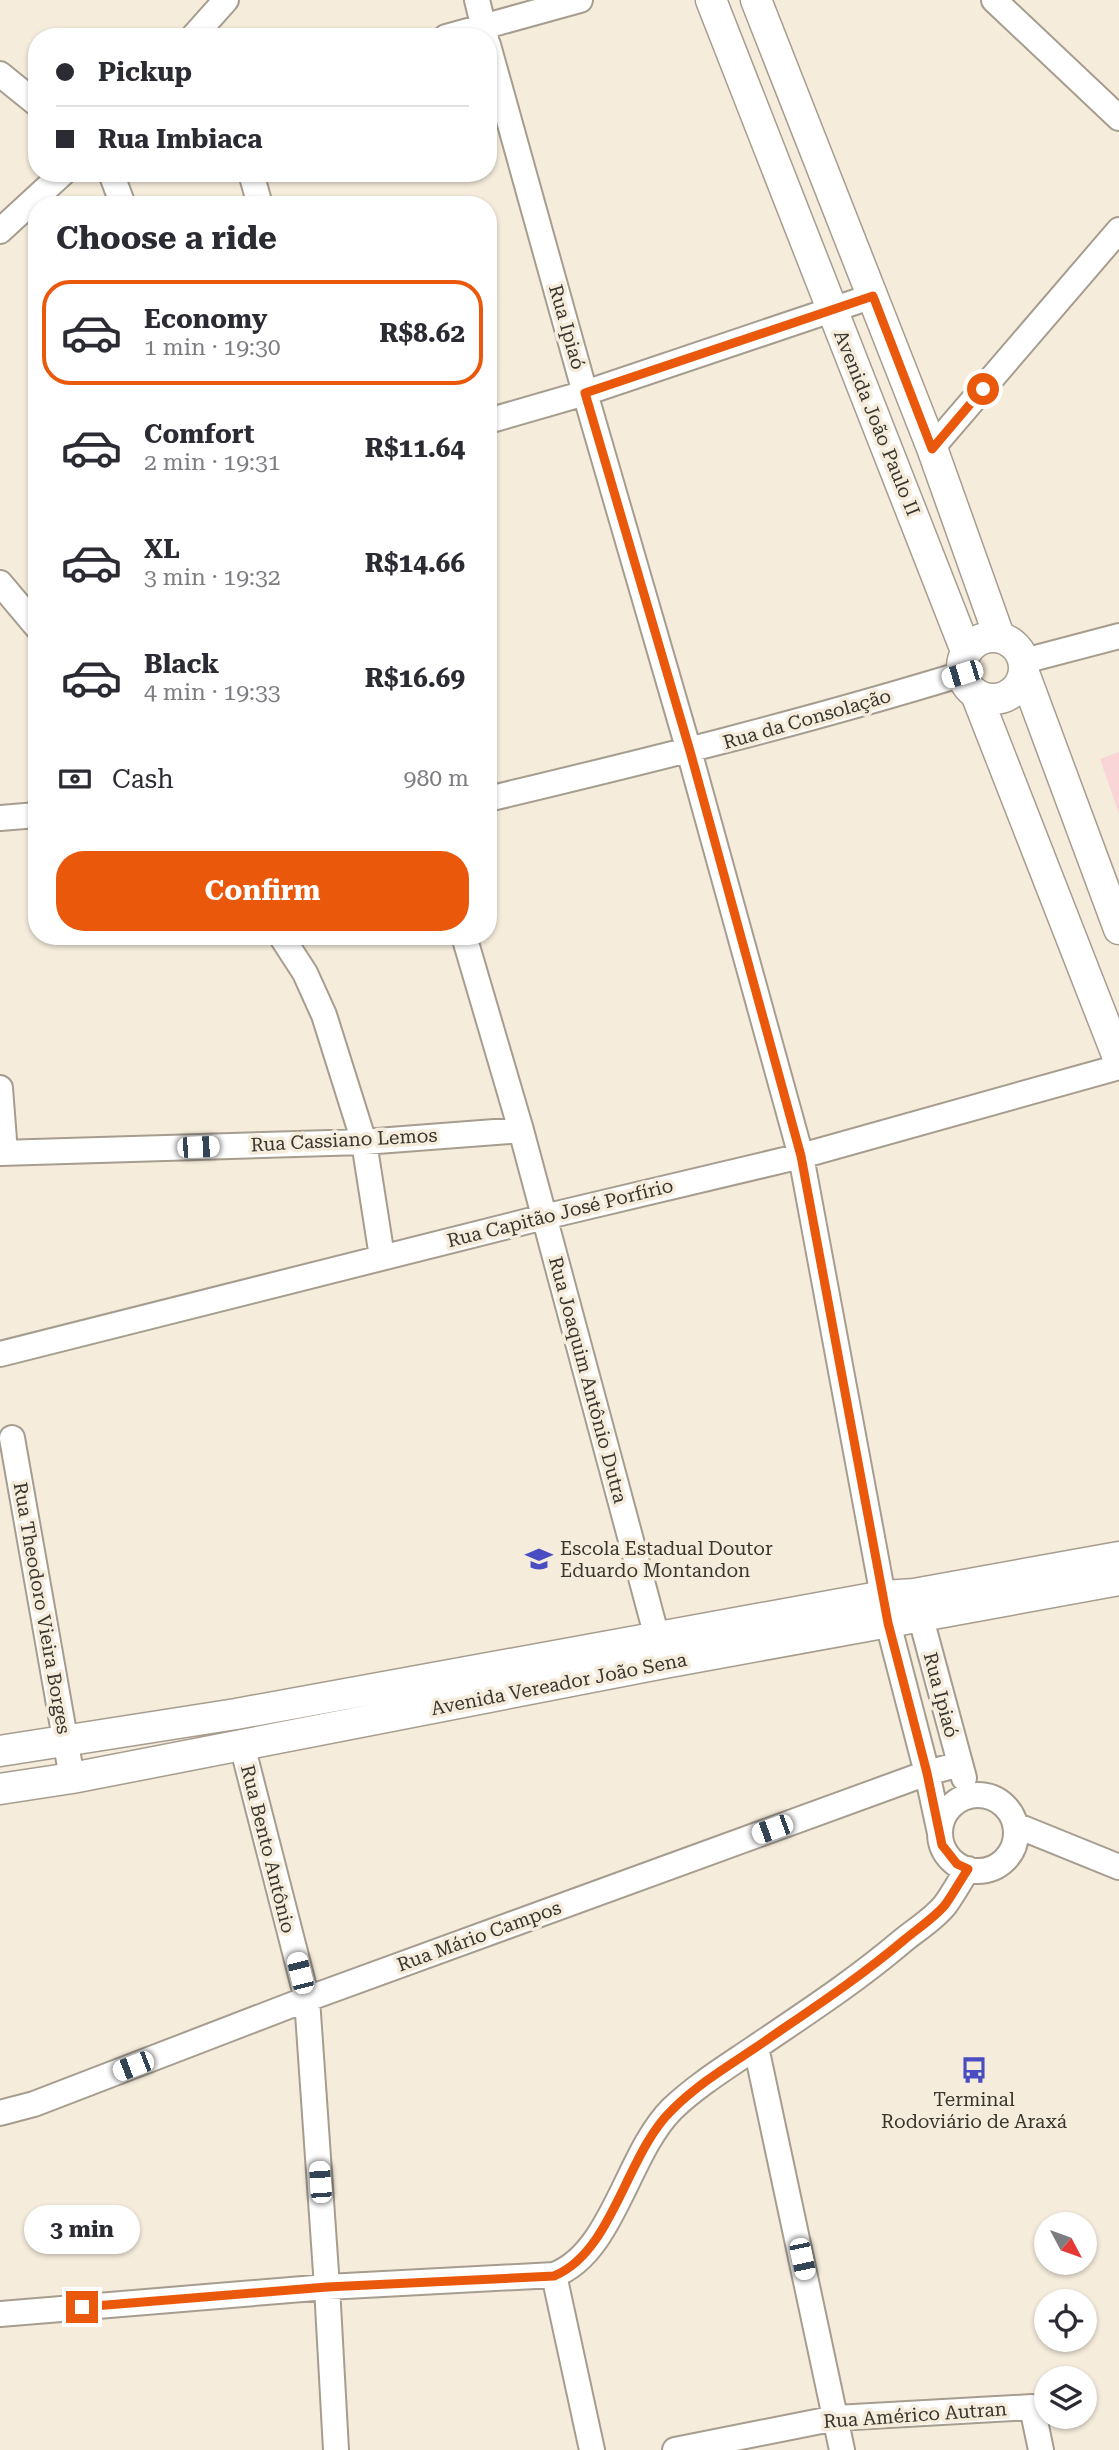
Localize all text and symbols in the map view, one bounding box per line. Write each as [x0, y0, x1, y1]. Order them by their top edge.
text: Pickup [98, 57, 192, 87]
text: Rua Imbiaca [98, 124, 263, 154]
text: Choose a ride [56, 219, 277, 257]
street label: Rua Ipiaó [544, 282, 590, 372]
icon: car [60, 301, 123, 364]
text: Economy [144, 304, 267, 334]
text: R$8.62 [379, 318, 465, 348]
street label: Avenida João Paulo II [829, 327, 925, 519]
text: 1 min · 19:30 [144, 334, 281, 361]
route start [967, 373, 999, 405]
icon: car [60, 416, 123, 479]
text: Comfort [144, 419, 254, 449]
text: R$11.64 [365, 433, 465, 463]
text: 2 min · 19:31 [144, 449, 281, 476]
icon: car [60, 531, 123, 594]
text: XL [144, 534, 180, 564]
text: R$14.66 [365, 548, 465, 578]
text: 3 min · 19:32 [144, 564, 281, 591]
icon: car [60, 646, 123, 709]
text: Black [144, 649, 219, 679]
car [939, 658, 986, 690]
text: R$16.69 [365, 663, 465, 693]
text: 4 min · 19:33 [144, 679, 281, 706]
street label: Rua da Consolação [720, 684, 894, 754]
icon: cash [56, 760, 94, 798]
text: Cash [112, 764, 174, 794]
text: 980 m [404, 765, 469, 792]
button: Confirm [56, 851, 469, 931]
street label: Rua Cassiano Lemos [250, 1124, 438, 1156]
car [177, 1136, 220, 1158]
street label: Rua Capitão José Porfírio [445, 1174, 675, 1252]
street label: Rua Joaquim Antônio Dutra [544, 1254, 632, 1507]
street label: Rua Theodoro Vieira Borges [9, 1480, 75, 1736]
place label: Escola Estadual Doutor Eduardo Montandon [560, 1537, 773, 1582]
school or university icon: Escola Estadual Doutor Eduardo Montandon [524, 1544, 554, 1574]
street label: Avenida Vereador João Sena [429, 1648, 690, 1720]
street label: Rua Ipiaó [919, 1650, 963, 1740]
street label: Rua Bento Antônio [236, 1762, 300, 1936]
car [749, 1812, 796, 1846]
street label: Rua Mário Campos [394, 1896, 564, 1976]
car [285, 1950, 316, 1996]
car [110, 2049, 157, 2083]
bus stop icon: Terminal Rodoviário de Araxá [959, 2055, 989, 2085]
place label: Terminal Rodoviário de Araxá [881, 2088, 1068, 2133]
car [309, 2160, 332, 2204]
callout: 3 min [24, 2206, 140, 2254]
north arrow [1034, 2212, 1097, 2275]
map controls [1034, 2212, 1097, 2429]
text: 3 min [50, 2216, 114, 2243]
car [788, 2236, 817, 2282]
button: locate [1034, 2289, 1097, 2352]
route end [66, 2291, 98, 2323]
button: layers [1034, 2366, 1097, 2429]
street label: Rua Américo Autran [822, 2397, 1008, 2433]

